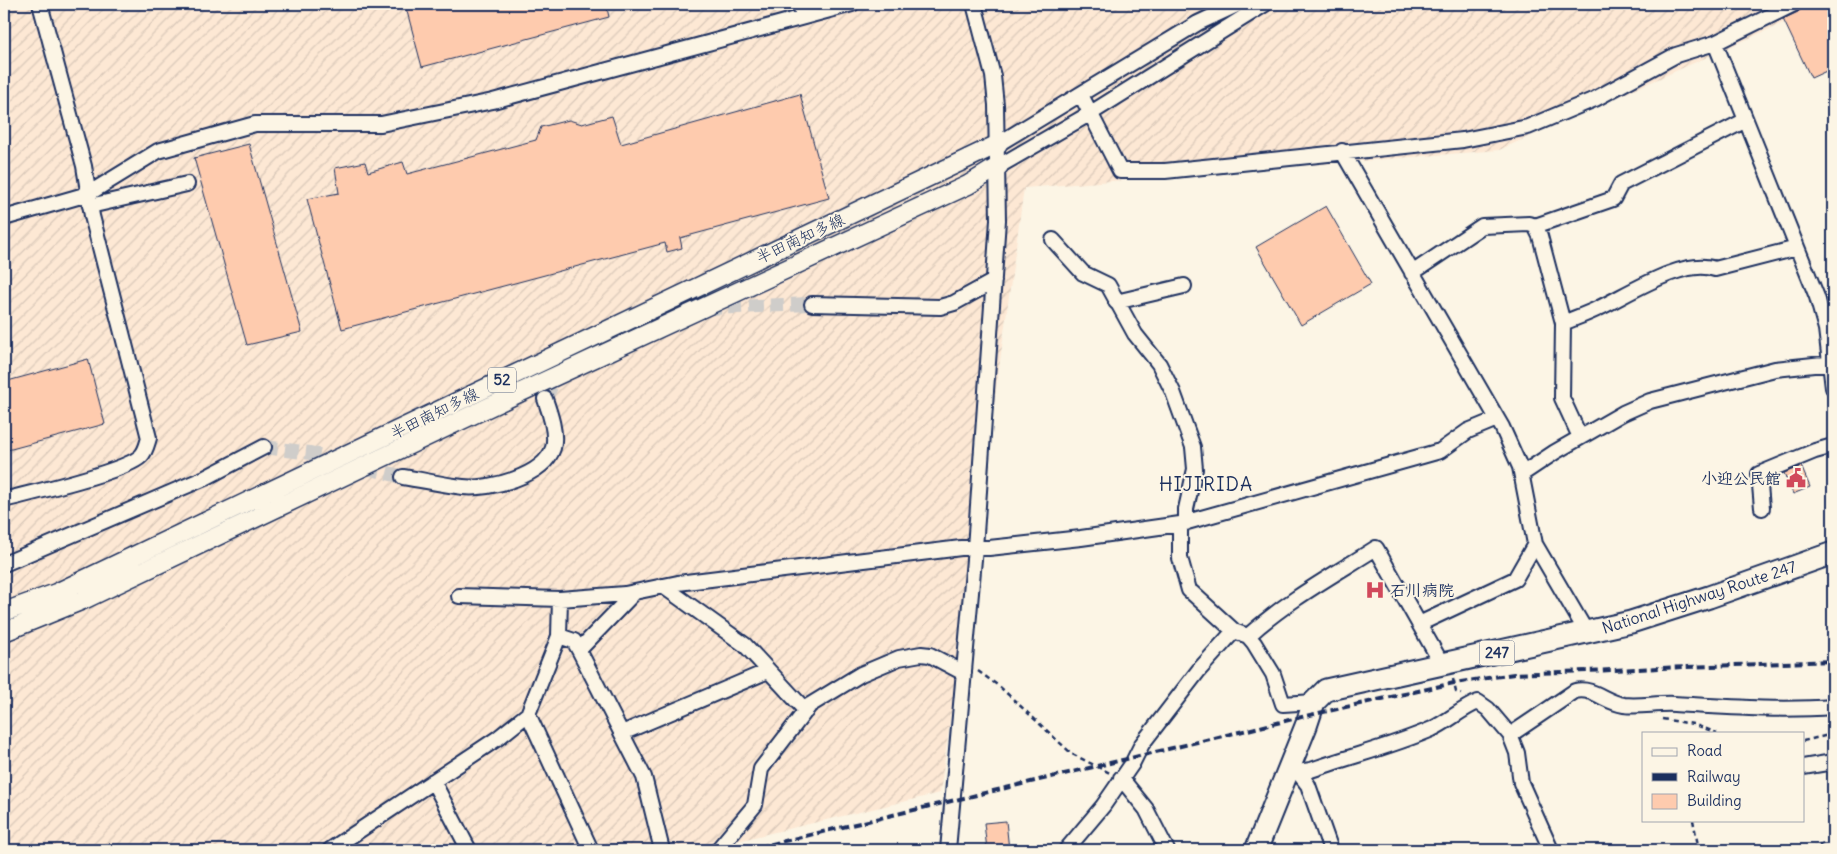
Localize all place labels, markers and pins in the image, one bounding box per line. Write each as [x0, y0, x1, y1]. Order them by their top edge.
public building icon: 小迎公民館 [1785, 467, 1807, 489]
place label: 小迎公民館 [1701, 468, 1781, 488]
hospital icon: 石川病院 [1364, 579, 1386, 601]
place label: 石川病院 [1390, 580, 1454, 600]

